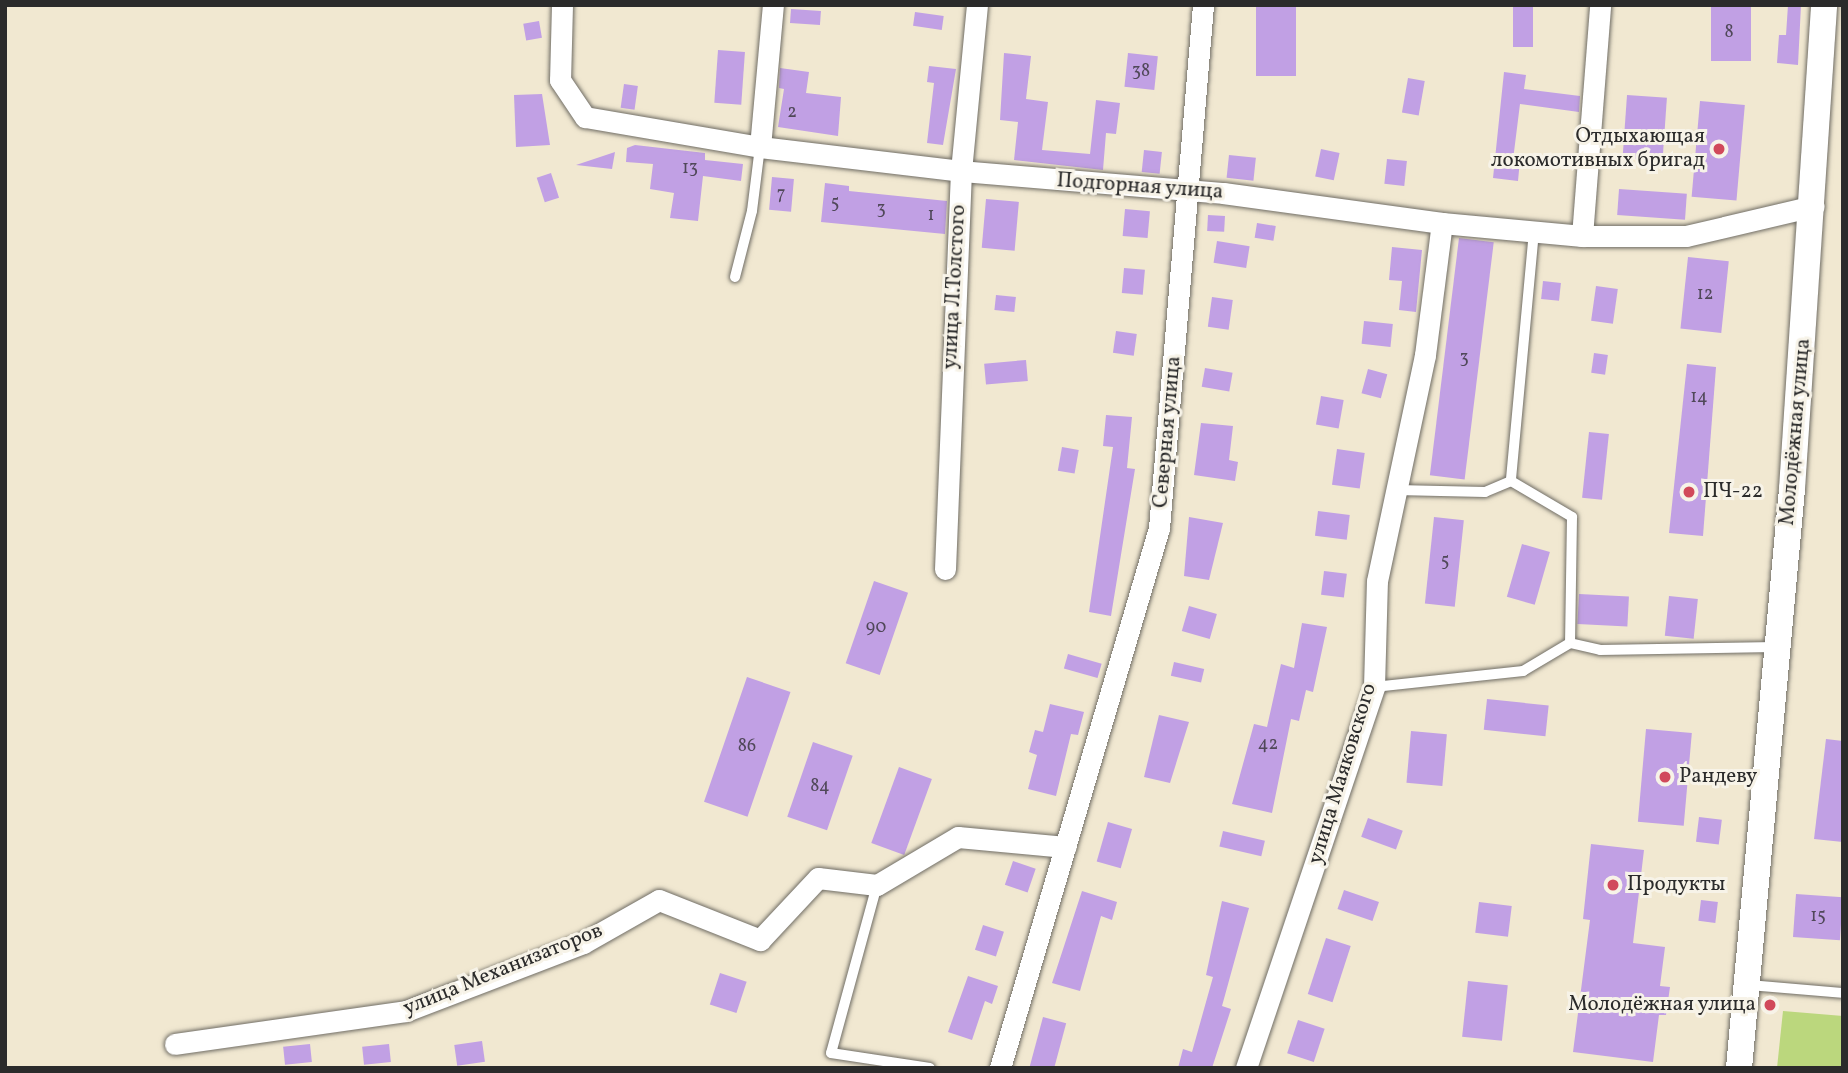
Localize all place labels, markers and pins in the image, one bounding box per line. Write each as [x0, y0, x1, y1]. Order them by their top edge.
place label: Отдыхающая локомотивных бригад [1491, 124, 1705, 174]
marker: Отдыхающая локомотивных бригад [1711, 141, 1727, 157]
place label: ПЧ-22 [1703, 479, 1763, 505]
marker: ПЧ-22 [1681, 484, 1697, 500]
place label: Рандеву [1679, 764, 1757, 790]
marker: Рандеву [1657, 769, 1673, 785]
place label: Продукты [1627, 872, 1725, 898]
marker: Продукты [1605, 877, 1621, 893]
place label: Молодёжная улица [1568, 992, 1756, 1018]
marker: Молодёжная улица [1762, 997, 1778, 1013]

